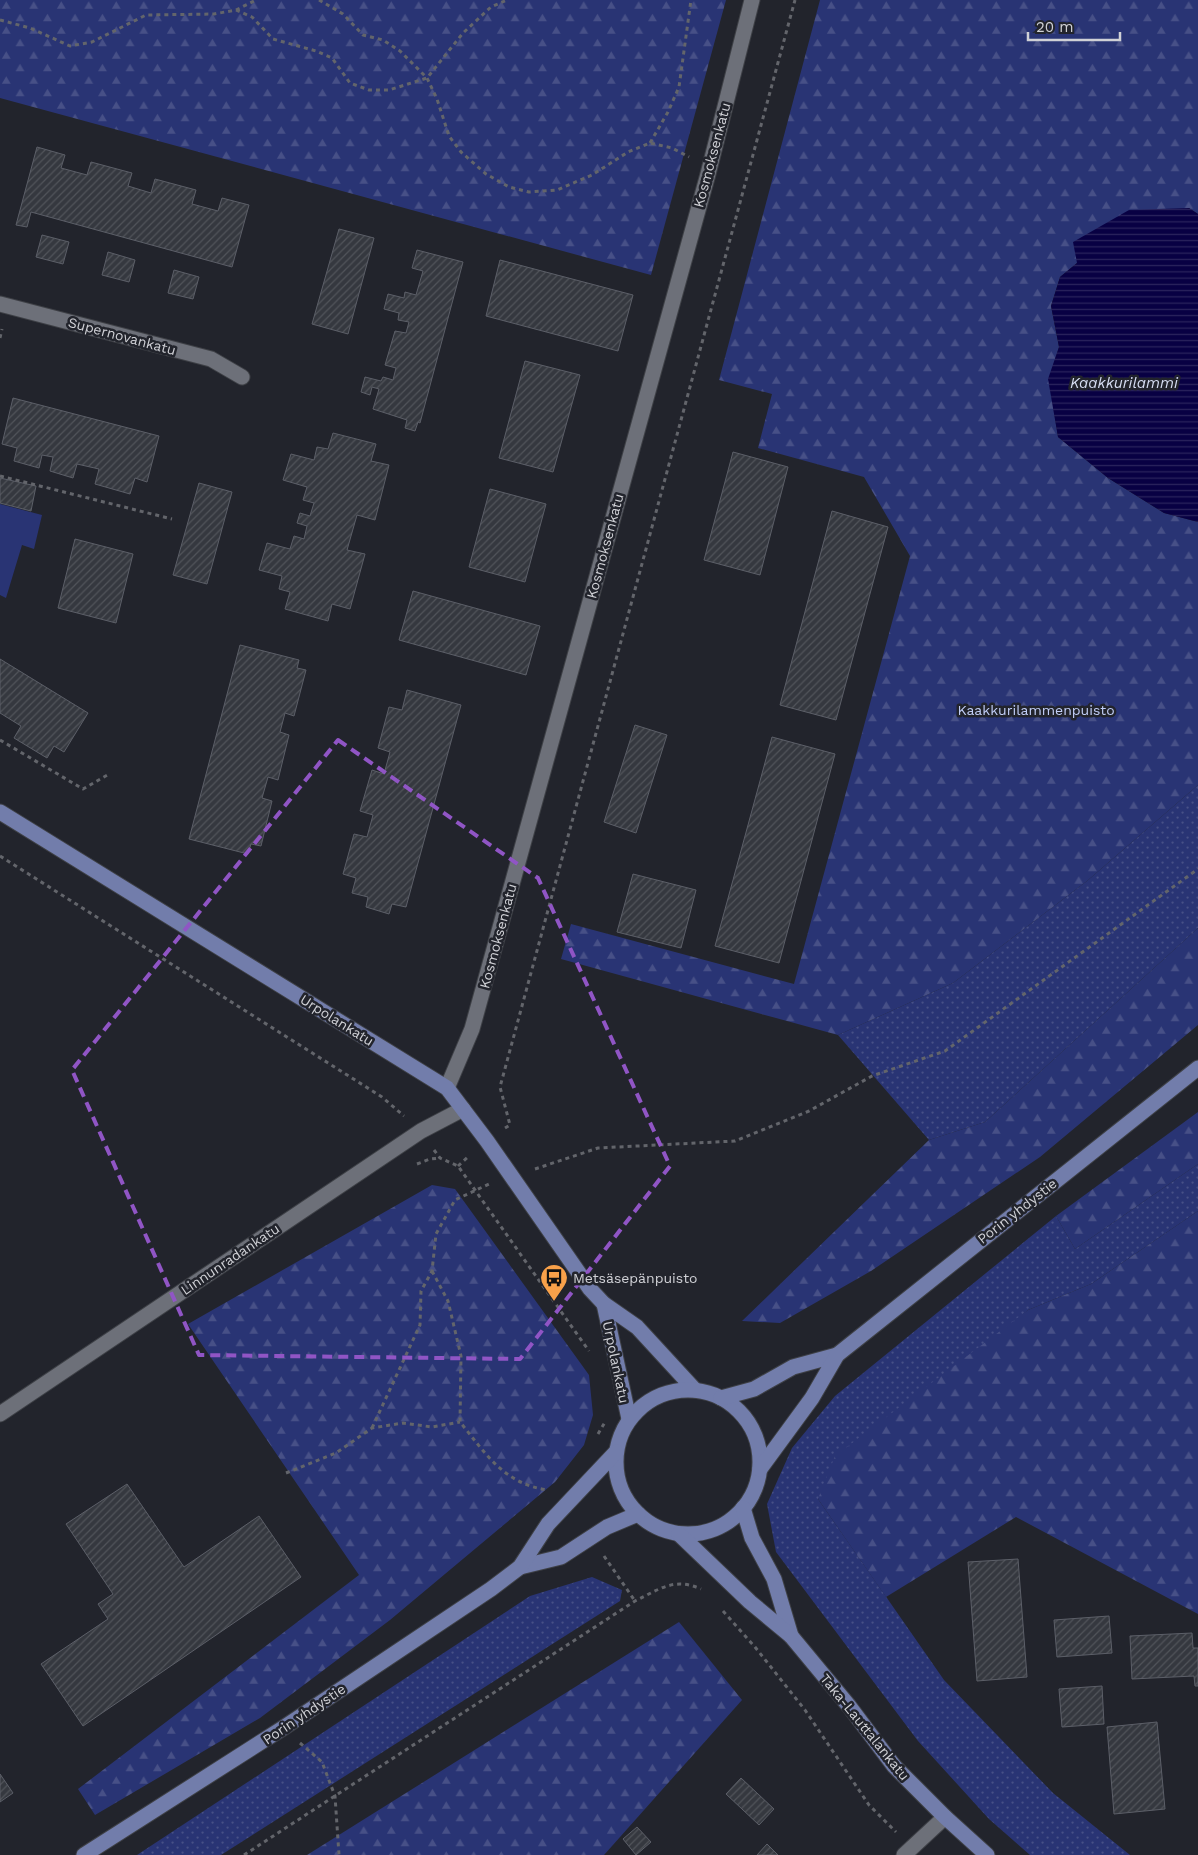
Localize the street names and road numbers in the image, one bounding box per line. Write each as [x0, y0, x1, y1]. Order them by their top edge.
street label: Kosmoksenkatu [690, 101, 734, 209]
street label: Supernovankatu [66, 314, 178, 358]
street label: Kosmoksenkatu [583, 492, 627, 600]
street label: Kosmoksenkatu [476, 882, 520, 990]
street label: Urpolankatu [297, 991, 377, 1049]
street label: Porin yhdystie [974, 1175, 1060, 1247]
street label: Linnunradankatu [178, 1220, 282, 1298]
street label: Urpolankatu [599, 1319, 633, 1405]
street label: Taka-Lauttalankatu [817, 1671, 913, 1783]
street label: Porin yhdystie [260, 1680, 348, 1748]

